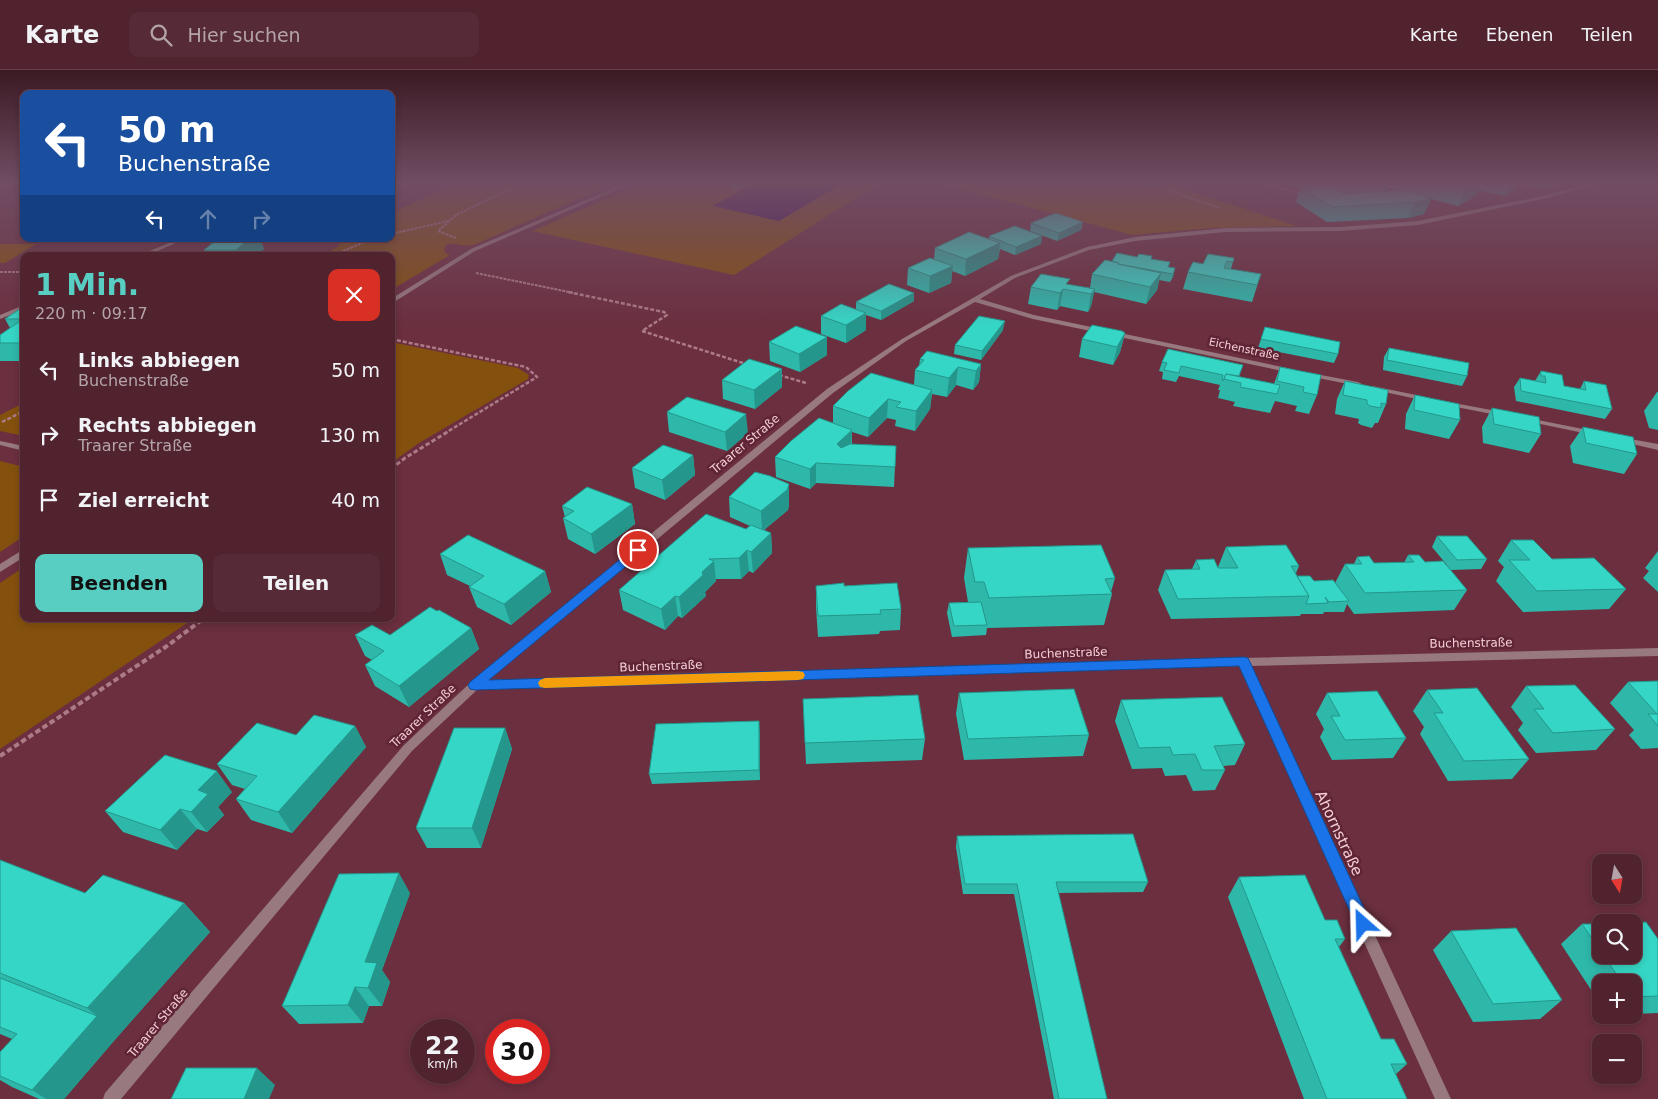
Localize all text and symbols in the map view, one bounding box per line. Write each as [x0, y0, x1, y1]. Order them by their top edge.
search box [129, 12, 479, 57]
text: Karte [25, 21, 99, 49]
icon: search [147, 21, 175, 49]
text: Hier suchen [187, 24, 301, 46]
text: Karte [1410, 24, 1458, 45]
text: Ebenen [1486, 24, 1554, 45]
text: Teilen [1582, 24, 1633, 45]
icon: left [35, 110, 100, 175]
text: 50 m [118, 110, 215, 150]
text: Buchenstraße [118, 151, 271, 176]
icon: left [141, 205, 169, 233]
icon: ahead [194, 205, 222, 233]
icon: right [247, 205, 275, 233]
text: 1 Min. [35, 267, 139, 302]
button: close [328, 269, 380, 321]
text: 220 m · 09:17 [35, 304, 148, 323]
street label: Eichenstraße [1208, 335, 1281, 363]
text: Links abbiegen [78, 349, 240, 371]
icon: left [35, 356, 63, 384]
text: 50 m [331, 359, 380, 381]
text: Buchenstraße [78, 371, 189, 390]
street label: Traarer Straße [707, 411, 782, 478]
text: Rechts abbiegen [78, 414, 257, 436]
icon: right [35, 421, 63, 449]
text: 130 m [319, 424, 380, 446]
text: Traarer Straße [78, 436, 192, 455]
icon: arrive [35, 486, 63, 514]
text: Ziel erreicht [78, 489, 209, 511]
text: 40 m [331, 489, 380, 511]
pin [617, 529, 659, 571]
icon: arrive [624, 536, 652, 564]
button: Beenden [35, 554, 203, 612]
button: Teilen [213, 554, 380, 612]
street label: Buchenstraße [1429, 635, 1513, 651]
street label: Buchenstraße [1024, 645, 1108, 661]
street label: Buchenstraße [619, 658, 703, 674]
street label: Traarer Straße [387, 681, 459, 751]
street label: Ahornstraße [1311, 787, 1367, 879]
north arrow [1592, 854, 1642, 904]
map controls [1592, 854, 1642, 1084]
position arrow [1336, 897, 1388, 949]
button: search [1592, 914, 1642, 964]
button: + [1592, 974, 1642, 1024]
street label: Traarer Straße [124, 986, 191, 1061]
speed limit sign: 30 [485, 1019, 550, 1084]
text: 22 [425, 1031, 460, 1060]
button: − [1592, 1034, 1642, 1084]
text: km/h [427, 1057, 458, 1071]

